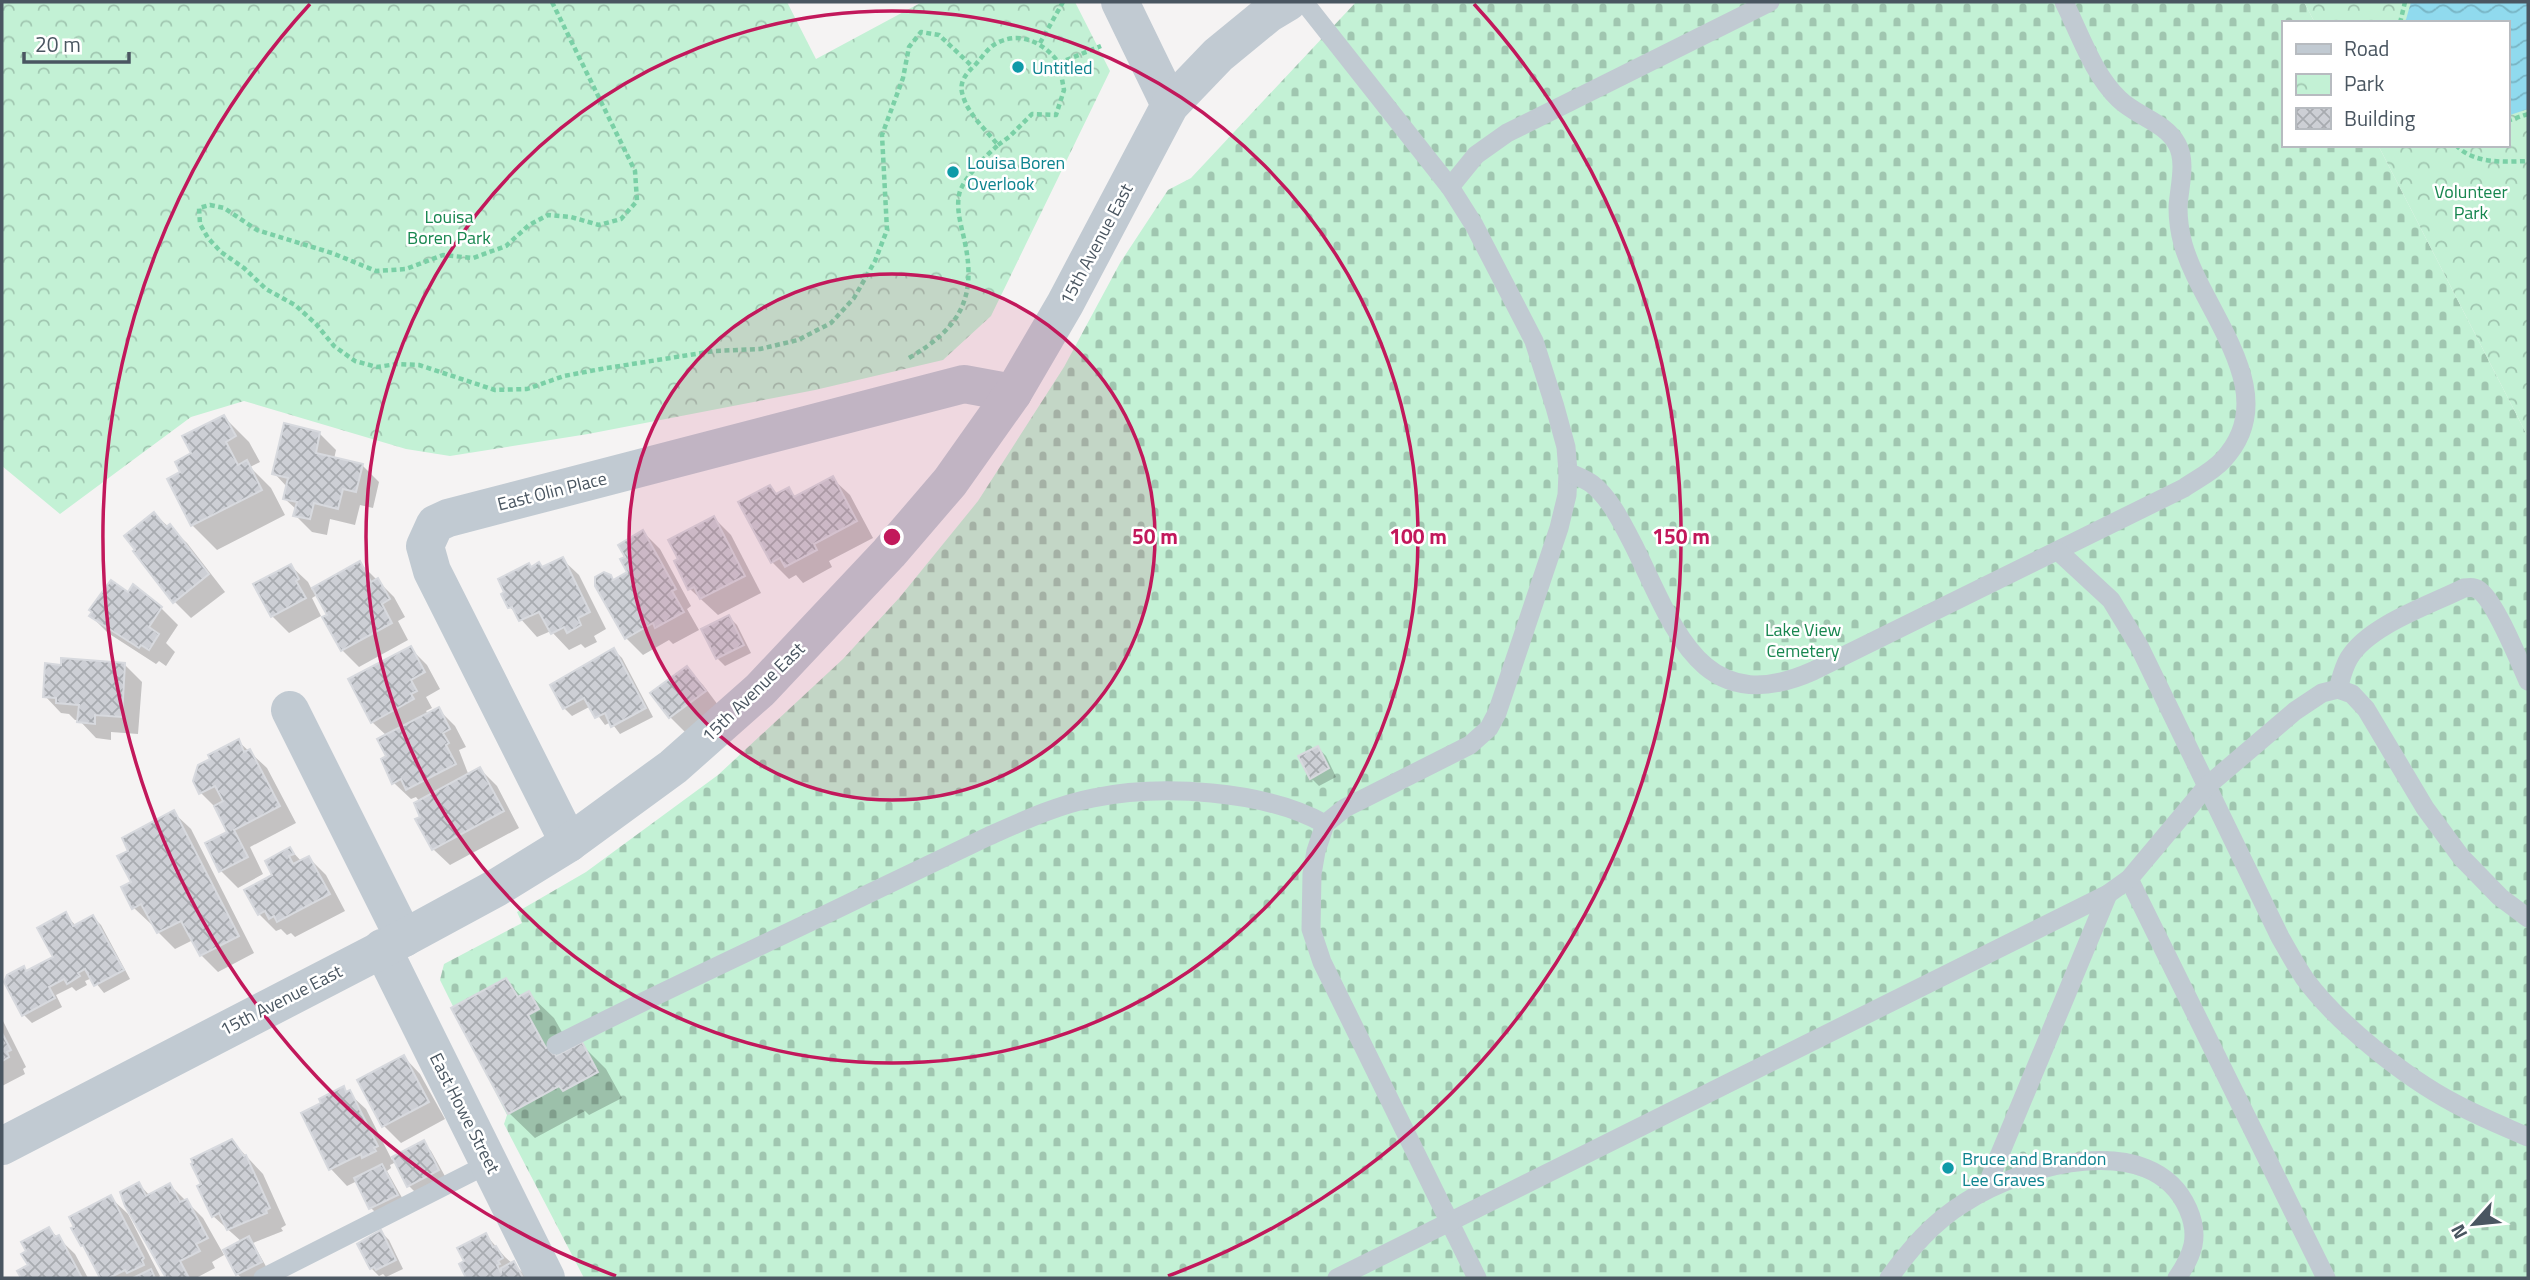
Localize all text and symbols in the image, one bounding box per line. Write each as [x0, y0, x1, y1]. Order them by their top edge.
scale bar [24, 21, 130, 65]
legend [2282, 21, 2509, 147]
text: 20 m [35, 28, 81, 60]
text: Road [2344, 32, 2389, 64]
place label: Untitled [1032, 54, 1093, 81]
marker: Untitled [1010, 59, 1026, 75]
text: Park [2344, 67, 2384, 99]
text: Building [2344, 102, 2416, 134]
place label: Louisa Boren Overlook [967, 149, 1065, 197]
marker: Louisa Boren Overlook [945, 164, 961, 180]
street label: 15th Avenue East [1053, 178, 1140, 310]
park label: Volunteer Park [2434, 178, 2508, 226]
park label: Louisa Boren Park [407, 203, 491, 251]
street label: East Olin Place [494, 464, 610, 518]
text: 50 m [1132, 520, 1178, 552]
text: 100 m [1389, 520, 1447, 552]
text: 150 m [1652, 520, 1710, 552]
centre of rings [880, 525, 904, 549]
park label: Lake View Cemetery [1765, 616, 1841, 664]
street label: 15th Avenue East [695, 635, 811, 748]
street label: 15th Avenue East [215, 957, 347, 1042]
street label: East Howe Street [423, 1048, 507, 1179]
place label: Bruce and Brandon Lee Graves [1962, 1145, 2107, 1193]
marker: Bruce and Brandon Lee Graves [1940, 1160, 1956, 1176]
north arrow [2439, 1189, 2509, 1259]
text: N [2442, 1219, 2474, 1244]

